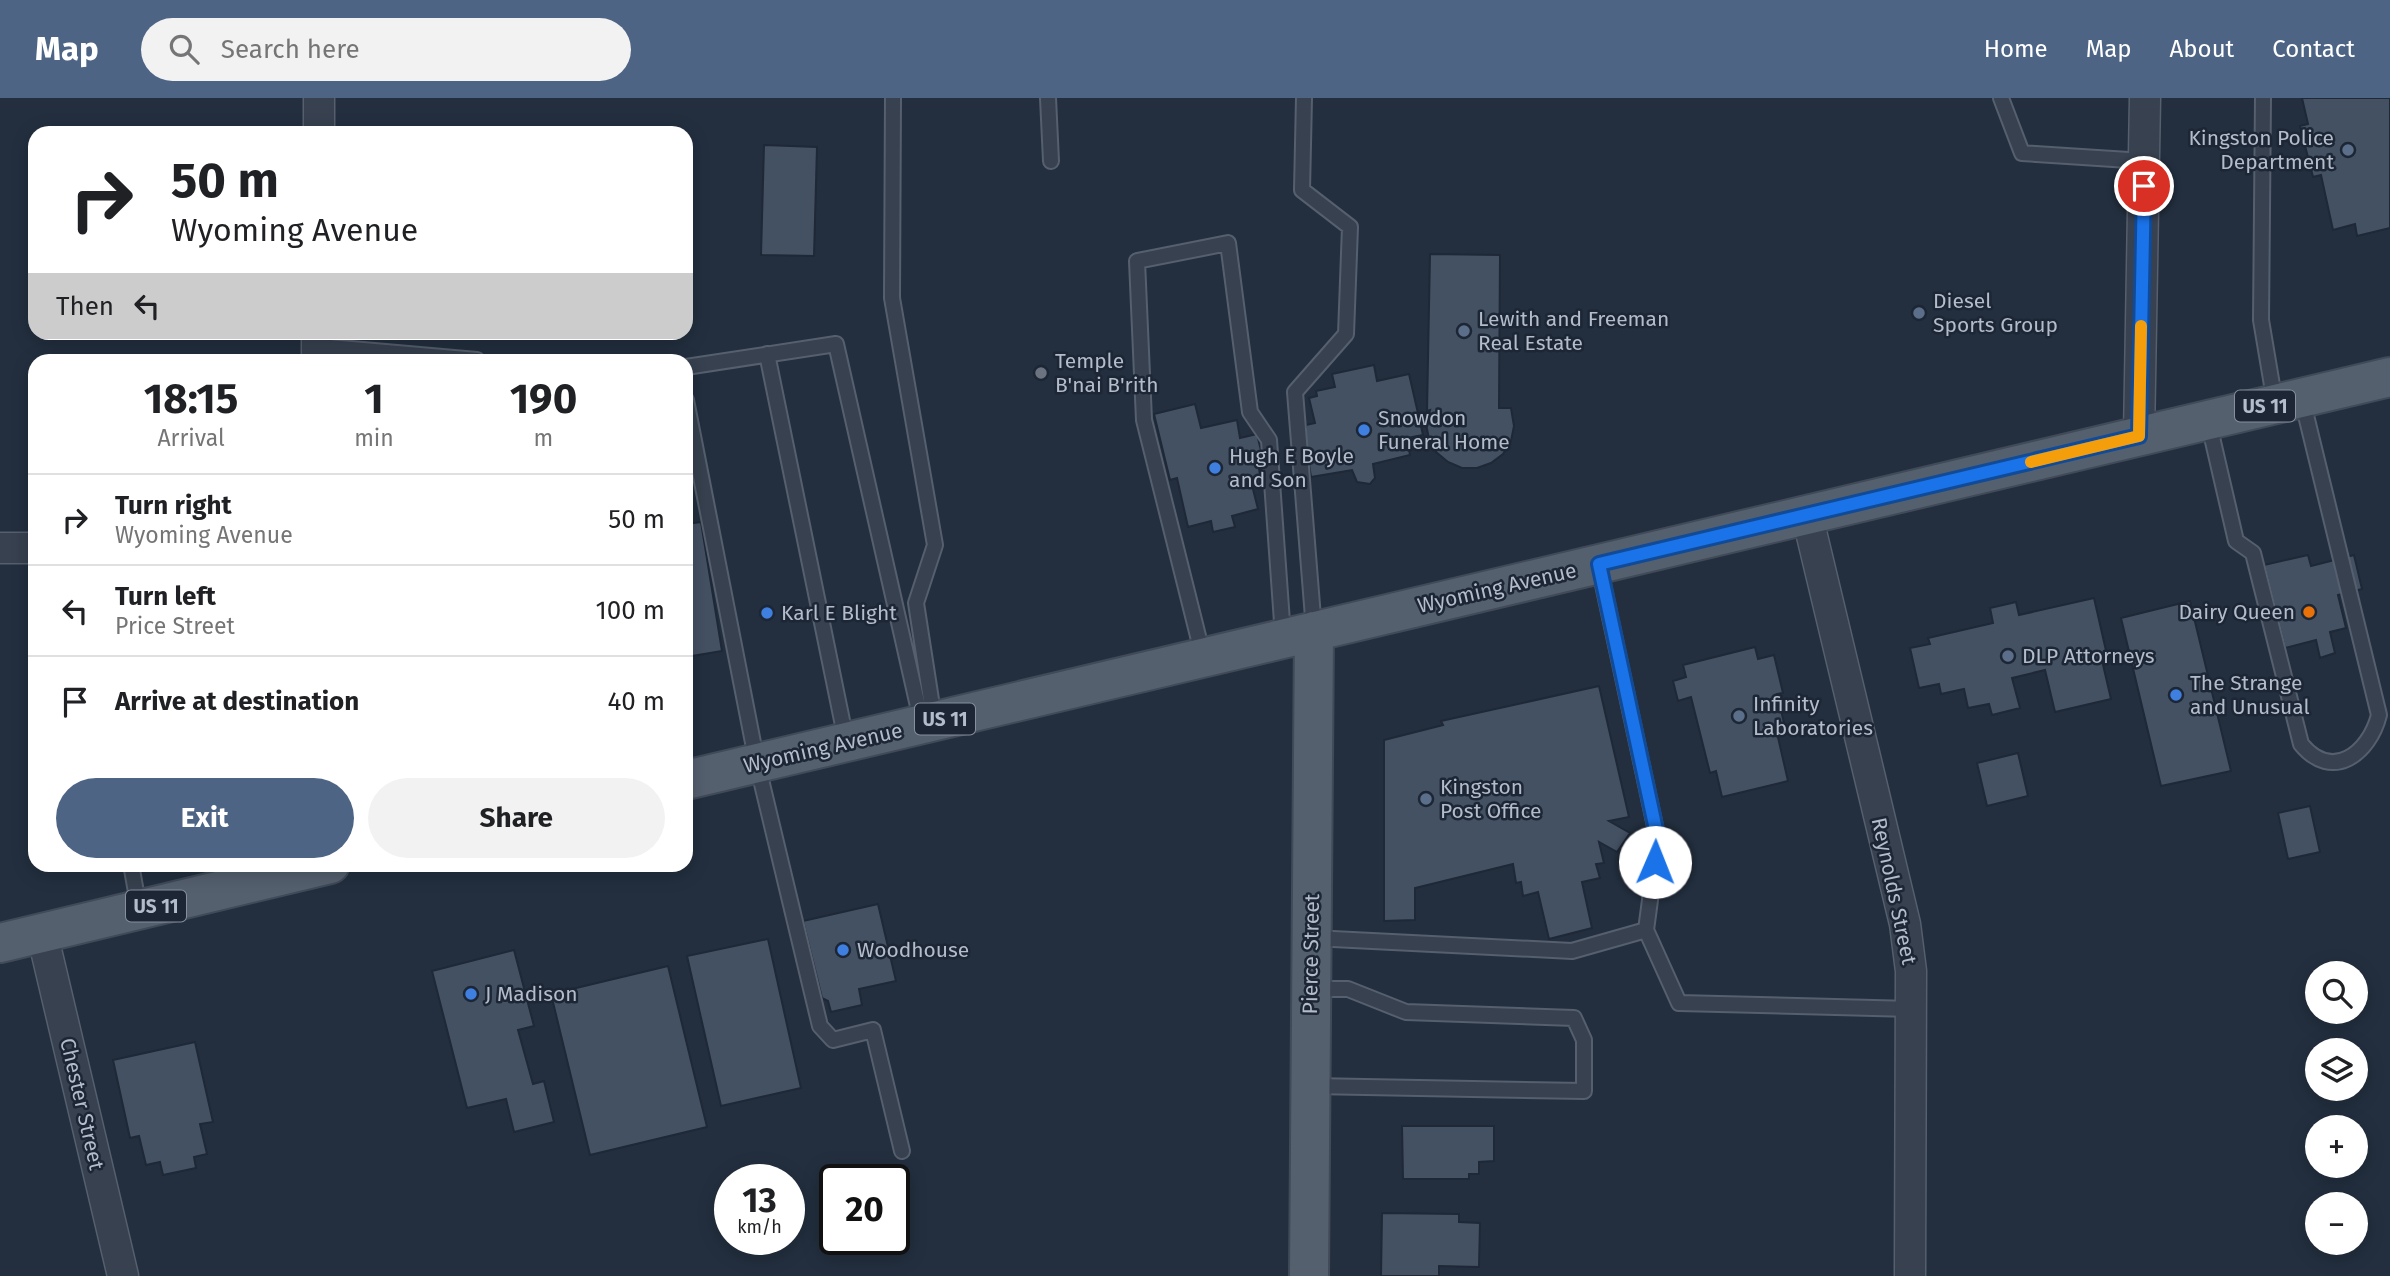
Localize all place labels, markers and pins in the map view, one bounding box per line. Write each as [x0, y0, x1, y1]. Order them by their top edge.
place label: Kingston Police Department [2188, 125, 2334, 175]
marker: Kingston Police Department [2340, 142, 2356, 158]
pin [2114, 156, 2174, 216]
place label: Diesel Sports Group [1933, 288, 2058, 338]
marker: Diesel Sports Group [1911, 305, 1927, 321]
place label: Lewith and Freeman Real Estate [1478, 306, 1669, 356]
marker: Lewith and Freeman Real Estate [1456, 323, 1472, 339]
place label: Temple B'nai B'rith [1055, 348, 1158, 398]
marker: Temple B'nai B'rith [1033, 365, 1049, 381]
place label: Snowdon Funeral Home [1378, 405, 1510, 455]
marker: Snowdon Funeral Home [1356, 422, 1372, 438]
place label: Hugh E Boyle and Son [1229, 443, 1354, 493]
marker: Hugh E Boyle and Son [1207, 460, 1223, 476]
place label: Dairy Queen [2178, 599, 2295, 625]
place label: Karl E Blight [781, 600, 897, 626]
marker: Dairy Queen [2301, 604, 2317, 620]
marker: Karl E Blight [759, 605, 775, 621]
place label: DLP Attorneys [2022, 643, 2155, 669]
marker: DLP Attorneys [2000, 648, 2016, 664]
place label: The Strange and Unusual [2190, 670, 2310, 720]
marker: The Strange and Unusual [2168, 687, 2184, 703]
place label: Infinity Laboratories [1753, 691, 1873, 741]
marker: Infinity Laboratories [1731, 708, 1747, 724]
place label: Kingston Post Office [1440, 774, 1542, 824]
marker: Kingston Post Office [1418, 791, 1434, 807]
place label: Woodhouse [857, 937, 969, 963]
marker: Woodhouse [835, 942, 851, 958]
place label: J Madison [485, 981, 578, 1007]
marker: J Madison [463, 986, 479, 1002]

